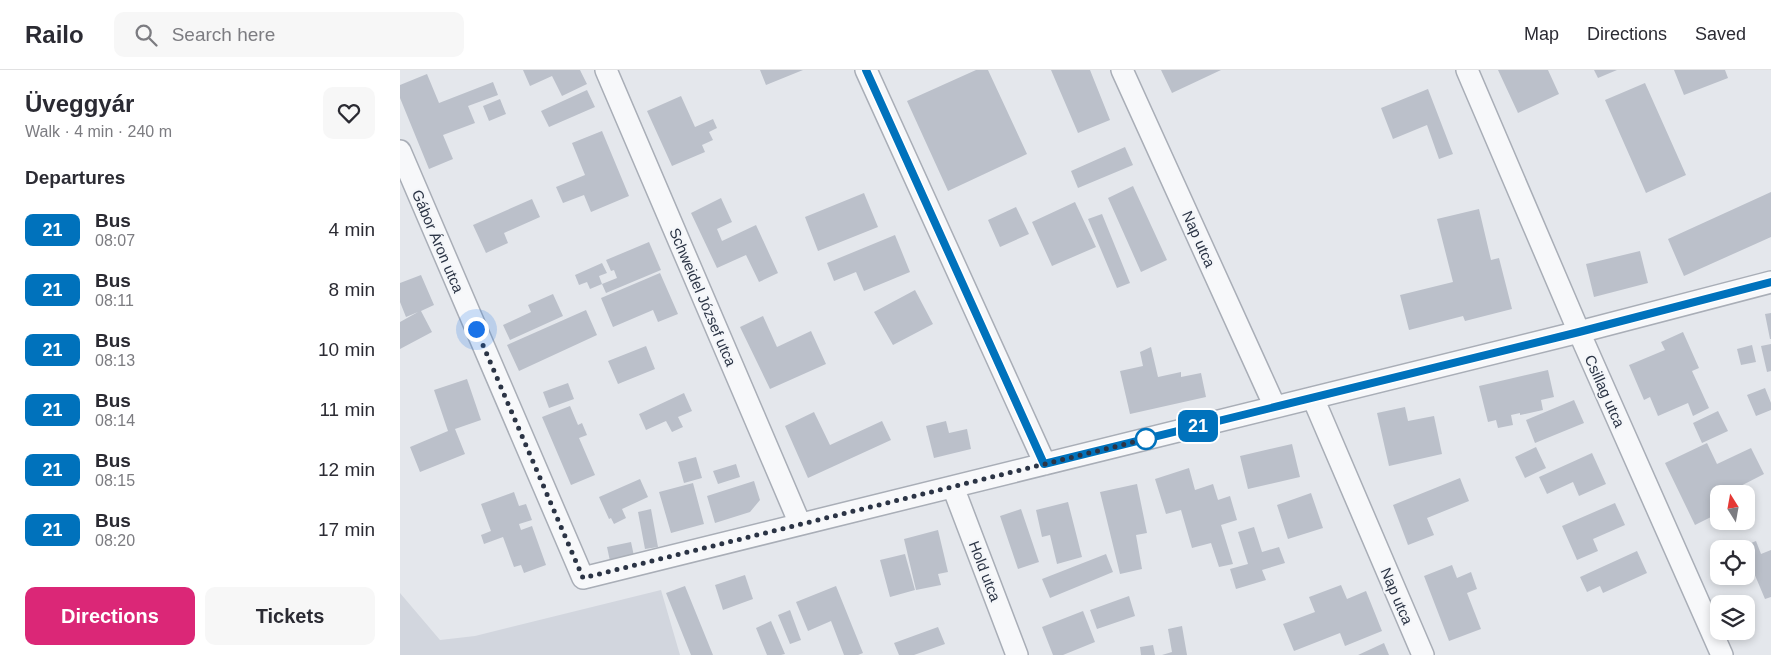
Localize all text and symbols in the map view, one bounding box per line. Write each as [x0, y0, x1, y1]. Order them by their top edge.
search box [114, 12, 464, 57]
text: Railo [25, 21, 84, 48]
icon: search [132, 21, 160, 49]
text: Search here [172, 24, 275, 45]
text: Map [1524, 24, 1559, 44]
text: Directions [1587, 24, 1667, 44]
text: Saved [1695, 24, 1746, 44]
button: heart [323, 87, 375, 139]
text: Üveggyár [25, 90, 134, 117]
text: Walk · 4 min · 240 m [25, 123, 172, 140]
text: Departures [25, 167, 125, 188]
street label: Gábor Áron utca [409, 187, 468, 296]
street label: Nap utca [1179, 208, 1219, 270]
text: Bus [95, 210, 131, 231]
text: 4 min [329, 219, 375, 240]
text: 21 [42, 220, 63, 240]
street label: Schweidel József utca [666, 225, 740, 369]
text: 08:07 [95, 232, 135, 249]
text: Bus [95, 270, 131, 291]
text: 8 min [329, 279, 375, 300]
text: 21 [42, 280, 63, 300]
text: 08:11 [95, 292, 134, 309]
your location [464, 317, 489, 342]
text: Bus [95, 330, 131, 351]
text: 10 min [318, 339, 375, 360]
text: 21 [42, 340, 63, 360]
text: 08:13 [95, 352, 135, 369]
street label: Csillag utca [1581, 352, 1629, 430]
text: Bus [95, 390, 131, 411]
text: 11 min [319, 399, 375, 420]
text: 21 [42, 400, 63, 420]
line badge: 21 [1176, 410, 1220, 442]
text: 08:14 [95, 412, 135, 429]
text: 21 [1188, 416, 1208, 436]
unlabelled marker [1135, 428, 1157, 450]
text: Bus [95, 450, 131, 471]
text: 12 min [318, 459, 375, 480]
text: 21 [42, 460, 63, 480]
text: 08:15 [95, 472, 135, 489]
north arrow [1710, 485, 1755, 530]
map controls [1710, 485, 1755, 640]
text: Bus [95, 510, 131, 531]
text: 17 min [318, 519, 375, 540]
text: 21 [42, 520, 63, 540]
text: 08:20 [95, 532, 135, 549]
street label: Hold utca [966, 538, 1005, 604]
button: locate [1710, 540, 1755, 585]
street label: Nap utca [1377, 565, 1417, 628]
button: Directions [25, 587, 195, 645]
button: Tickets [205, 587, 375, 645]
button: layers [1710, 595, 1755, 640]

